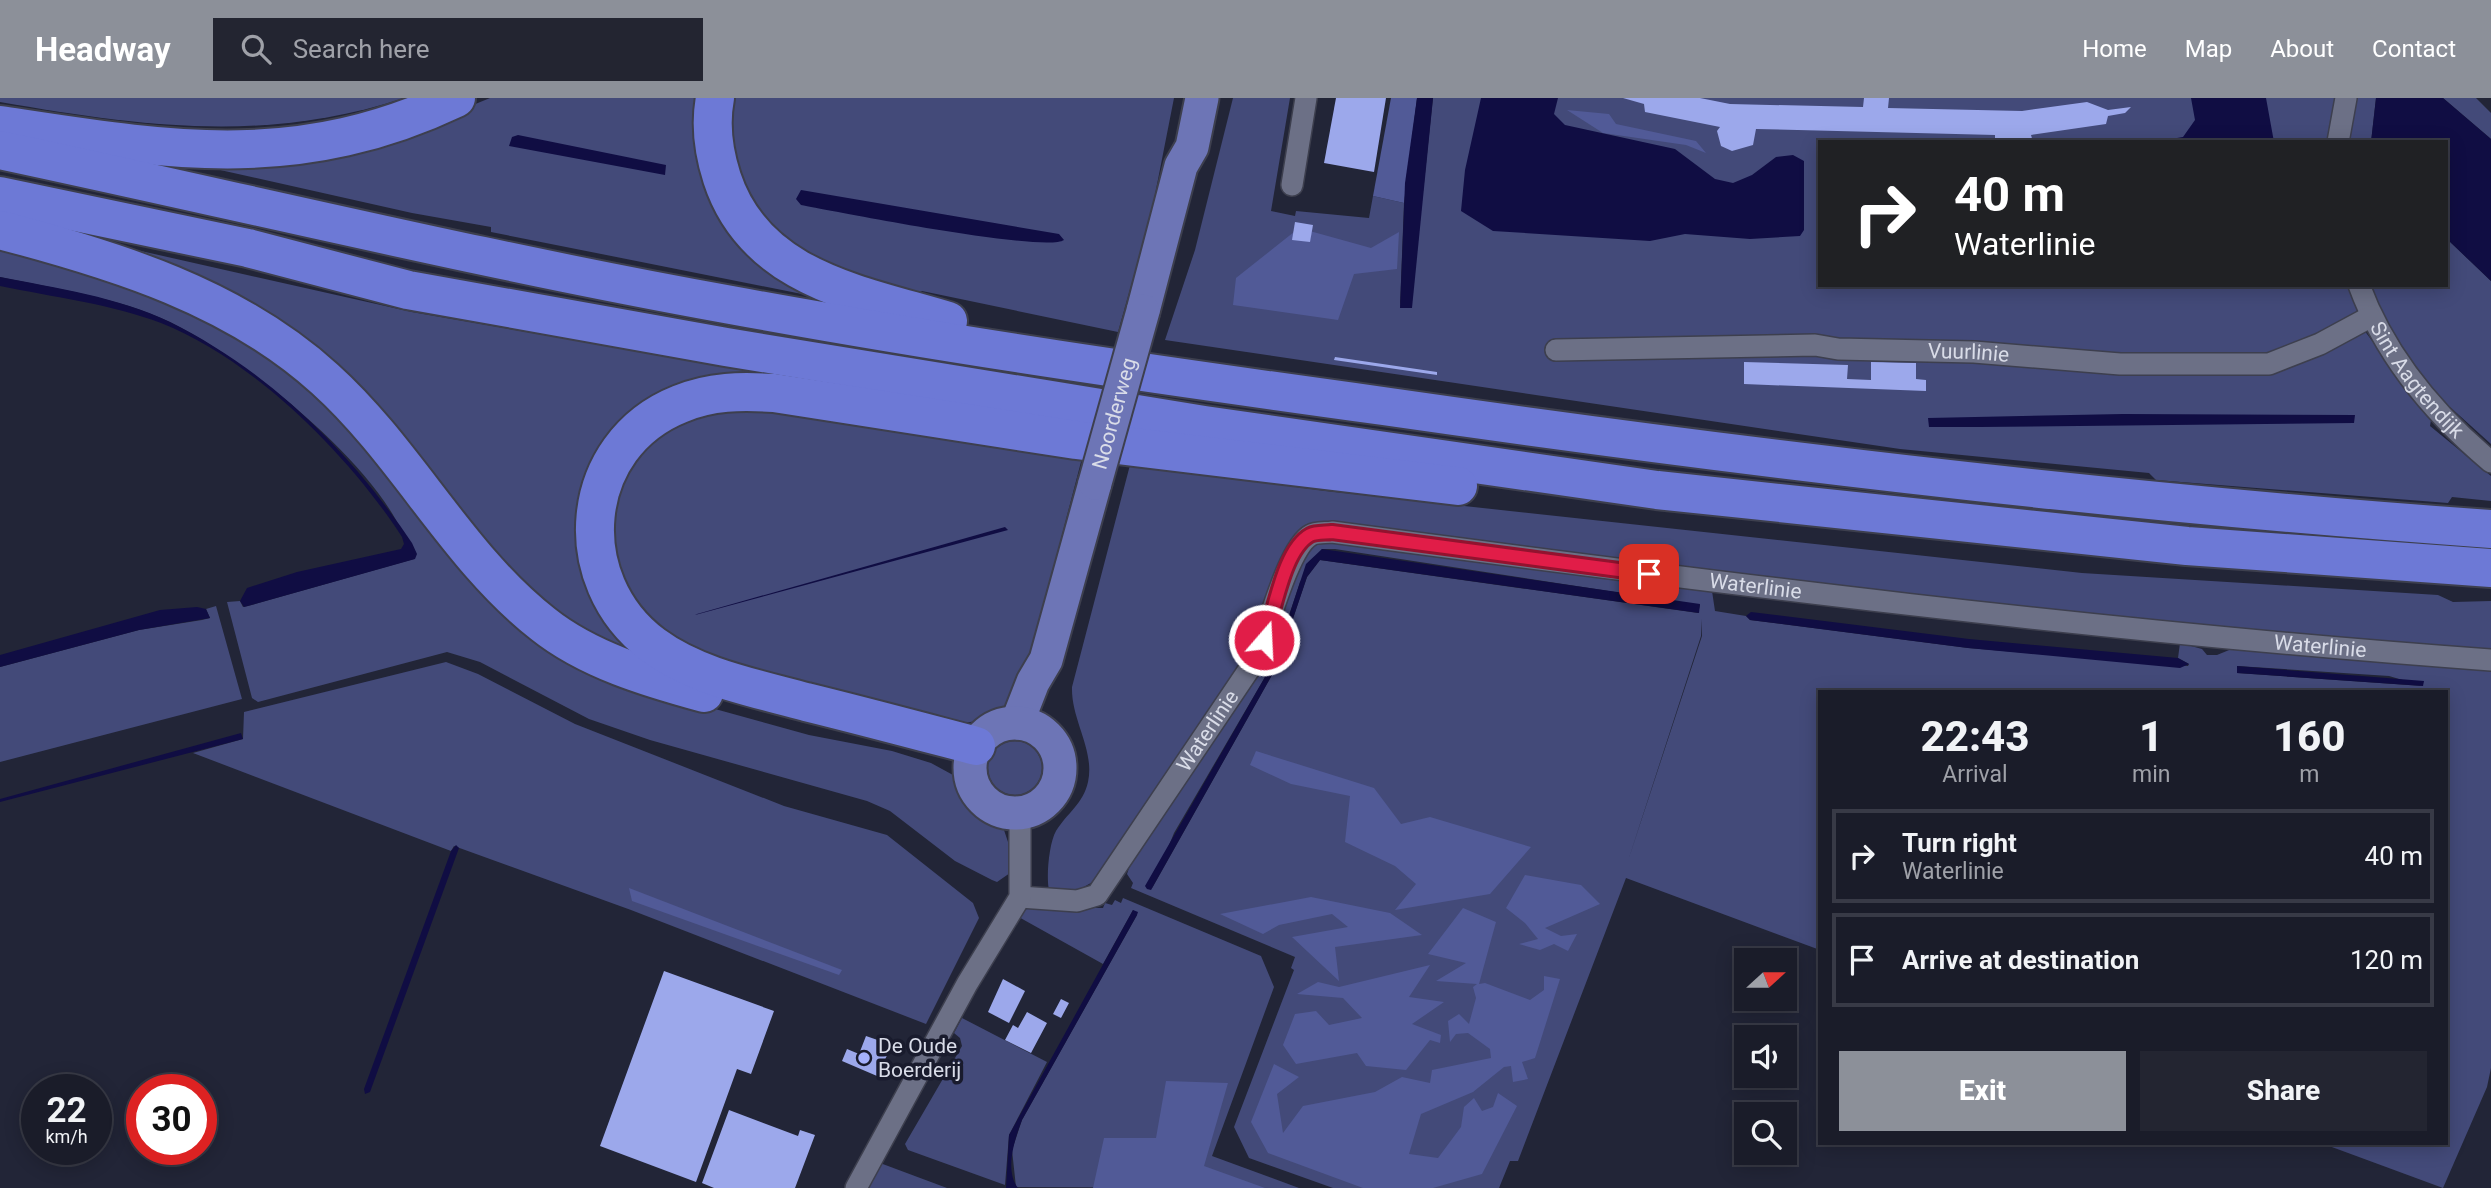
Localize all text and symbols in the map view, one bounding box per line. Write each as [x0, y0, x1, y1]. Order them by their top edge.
search box [213, 18, 703, 81]
text: Headway [35, 30, 171, 69]
icon: search [237, 30, 275, 68]
text: Search here [293, 34, 429, 64]
text: Home [2082, 35, 2147, 63]
text: Map [2185, 35, 2232, 63]
text: About [2270, 35, 2334, 63]
text: Contact [2372, 35, 2456, 63]
text: 40 m [1954, 166, 2065, 223]
icon: right [1839, 168, 1930, 259]
text: Waterlinie [1954, 225, 2096, 263]
street label: Sint Aagtendijk [2365, 318, 2469, 443]
street label: Vuurlinie [1928, 339, 2010, 367]
street label: Noorderweg [1087, 355, 1141, 472]
pin [1619, 544, 1679, 604]
icon: arrive [1630, 555, 1668, 593]
street label: Waterlinie [1708, 569, 1803, 604]
position arrow [1227, 603, 1301, 677]
street label: Waterlinie [2273, 630, 2367, 662]
street label: Waterlinie [1172, 686, 1244, 776]
text: 22:43 [1920, 712, 2030, 761]
text: 1 [2139, 712, 2163, 761]
text: 160 [2273, 712, 2346, 761]
text: Arrival [1942, 761, 2008, 788]
text: min [2132, 761, 2170, 788]
text: m [2299, 761, 2319, 788]
text: Turn right [1902, 828, 2017, 858]
icon: right [1843, 837, 1881, 875]
text: 40 m [2365, 841, 2423, 871]
text: Waterlinie [1902, 858, 2004, 885]
icon: arrive [1843, 941, 1881, 979]
text: Arrive at destination [1902, 945, 2139, 975]
text: 120 m [2350, 945, 2423, 975]
north arrow [1734, 948, 1797, 1012]
map controls [1734, 948, 1797, 1165]
button: sound [1734, 1025, 1797, 1088]
place label: De Oude Boerderij [878, 1034, 961, 1082]
marker: De Oude Boerderij [856, 1050, 872, 1066]
button: Exit [1839, 1051, 2126, 1131]
button: Share [2140, 1051, 2427, 1131]
speed limit sign: 30 [126, 1074, 217, 1165]
text: 22 [46, 1090, 87, 1131]
button: search [1734, 1102, 1797, 1165]
text: km/h [45, 1126, 88, 1147]

